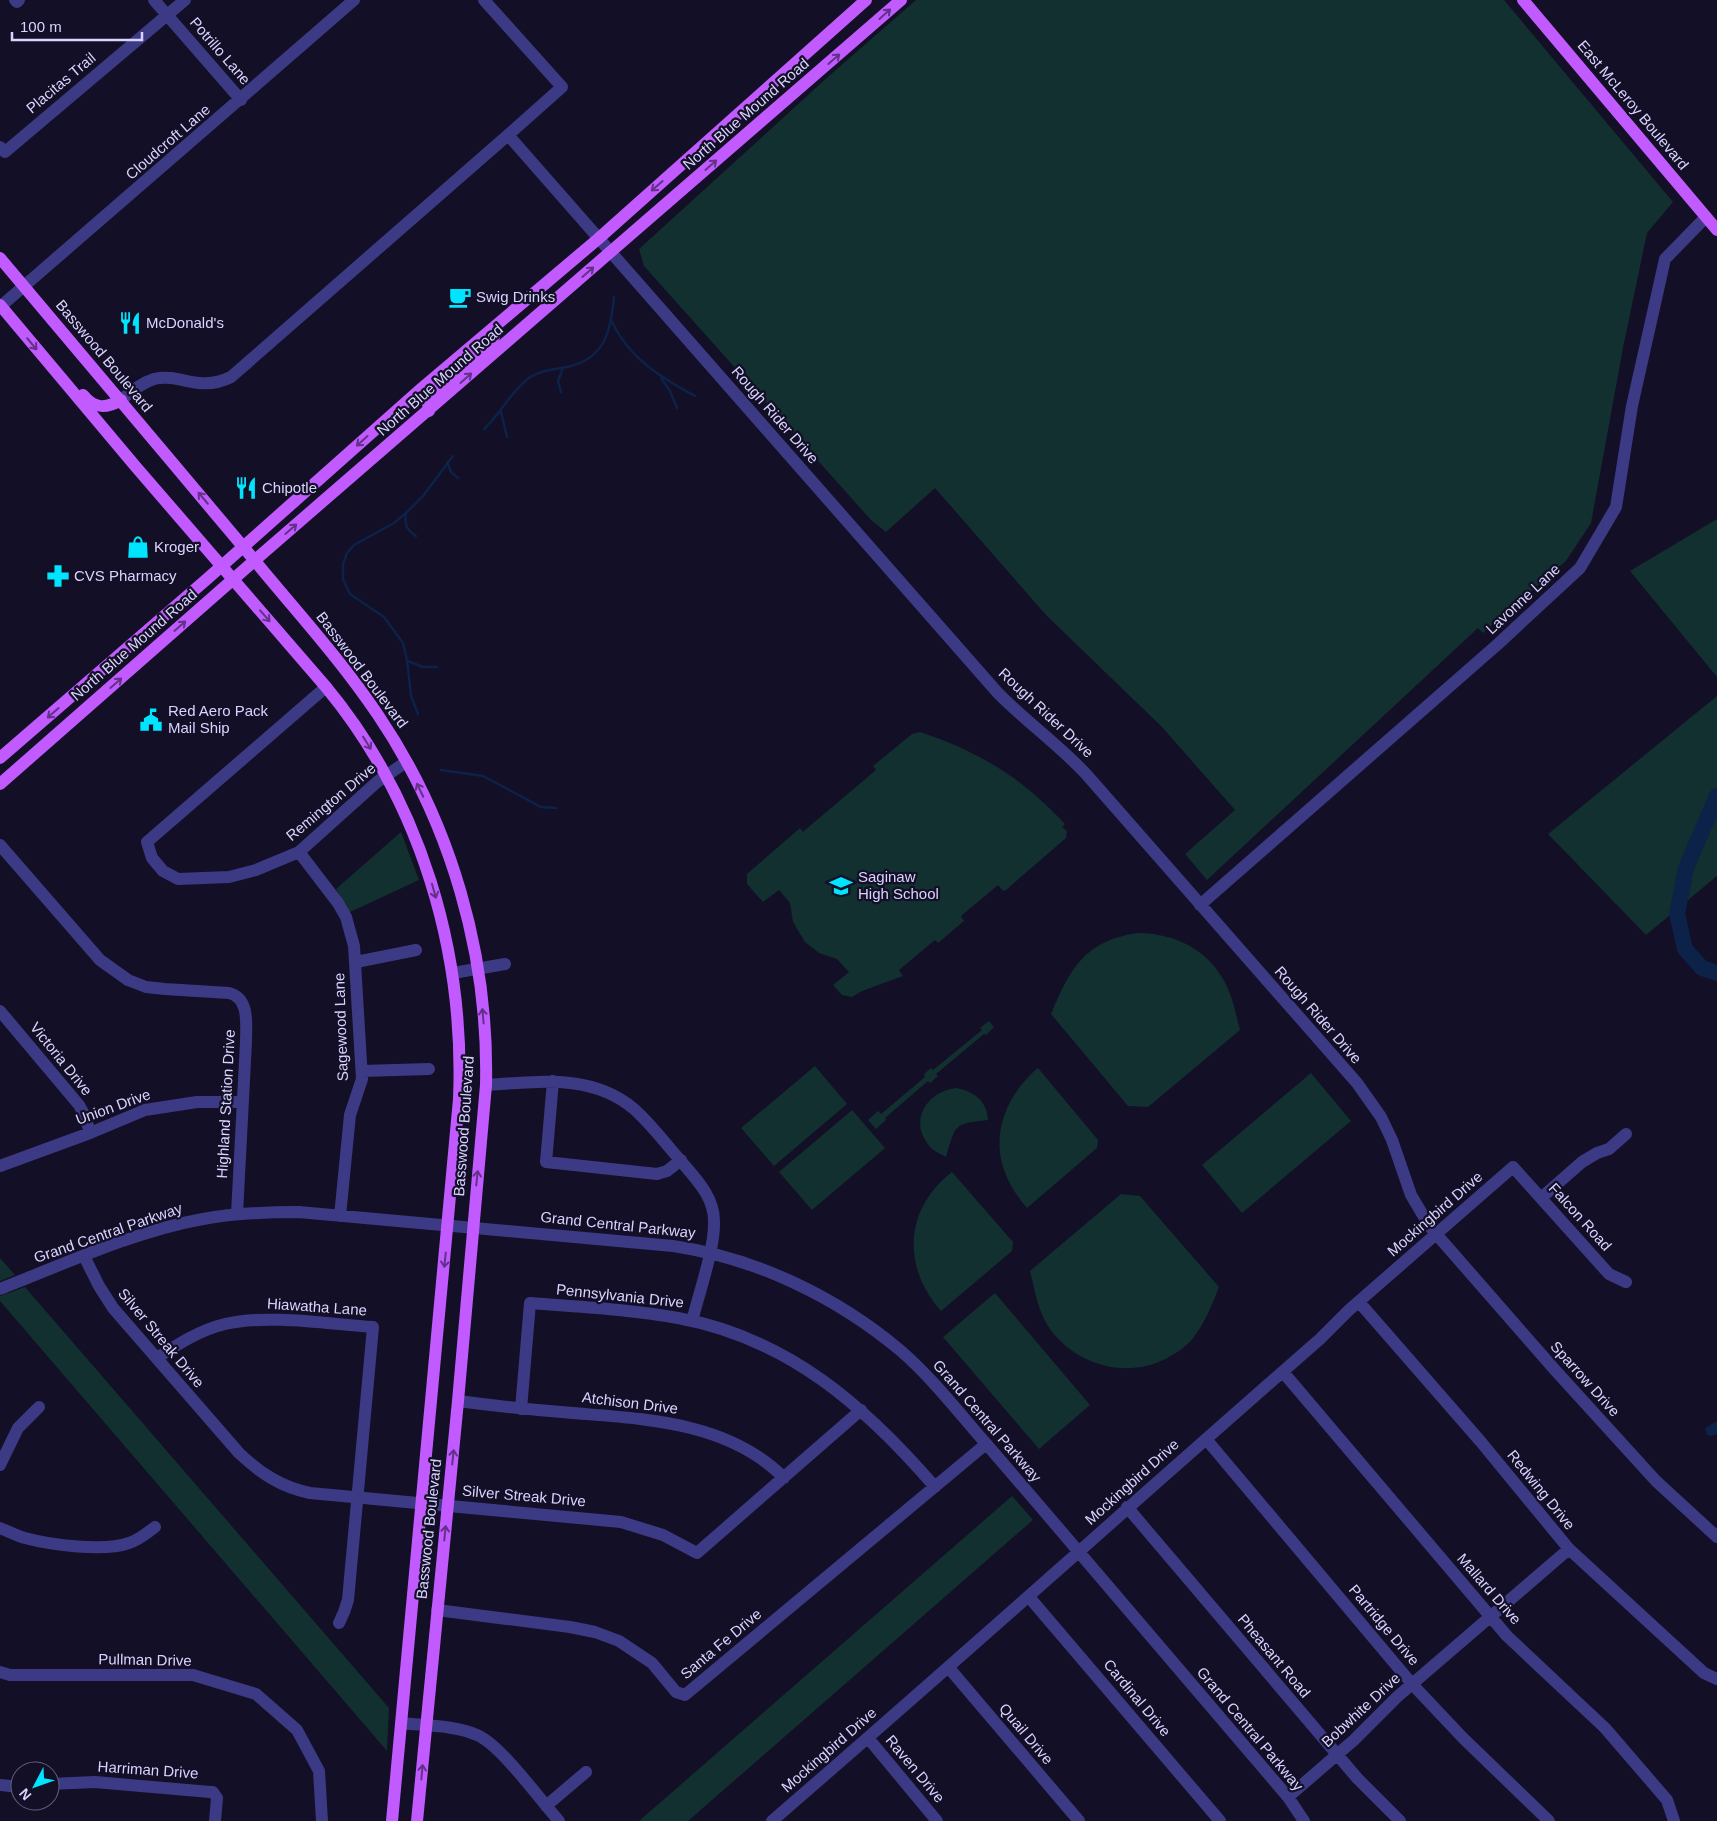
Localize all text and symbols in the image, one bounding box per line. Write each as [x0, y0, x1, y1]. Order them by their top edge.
one-way arrow [879, 8, 892, 20]
scale bar [12, 10, 142, 42]
street label: Potrillo Lane [187, 14, 254, 88]
text: 100 m [20, 18, 62, 35]
street label: East McLeroy Boulevard [1574, 37, 1692, 173]
street label: Placitas Trail [23, 49, 99, 116]
one-way arrow [828, 53, 841, 65]
street label: North Blue Mound Road [679, 54, 812, 173]
street label: Cloudcroft Lane [122, 100, 213, 183]
one-way arrow [705, 160, 718, 171]
one-way arrow [651, 180, 664, 192]
one-way arrow [582, 266, 595, 277]
cafe icon: Swig Drinks [447, 284, 473, 310]
place label: Swig Drinks [476, 288, 555, 305]
street label: Basswood Boulevard [53, 296, 156, 415]
restaurant icon: McDonald's [117, 310, 143, 336]
place label: McDonald's [146, 314, 224, 331]
street label: North Blue Mound Road [373, 320, 506, 439]
one-way arrow [27, 337, 38, 350]
street label: Rough Rider Drive [728, 363, 822, 467]
one-way arrow [459, 373, 472, 384]
one-way arrow [356, 435, 369, 447]
restaurant icon: Chipotle [233, 475, 259, 501]
place label: Chipotle [262, 479, 317, 496]
one-way arrow [198, 492, 209, 505]
one-way arrow [285, 523, 298, 535]
shop icon: Kroger [125, 534, 151, 560]
place label: Kroger [154, 538, 199, 555]
street label: Lavonne Lane [1482, 560, 1563, 637]
pharmacy icon: CVS Pharmacy [45, 563, 71, 589]
place label: CVS Pharmacy [74, 567, 177, 584]
street label: North Blue Mound Road [67, 585, 200, 704]
street label: Basswood Boulevard [313, 608, 412, 731]
one-way arrow [260, 610, 271, 623]
one-way arrow [173, 621, 186, 632]
street label: Rough Rider Drive [995, 664, 1097, 761]
one-way arrow [109, 677, 122, 688]
place label: Red Aero Pack Mail Ship [168, 702, 269, 736]
one-way arrow [46, 707, 59, 718]
public building icon: Red Aero Pack Mail Ship [138, 707, 164, 733]
one-way arrow [362, 735, 372, 749]
street label: Remington Drive [282, 759, 379, 844]
one-way arrow [415, 783, 425, 798]
place label: Saginaw High School [858, 868, 939, 902]
school or university icon: Saginaw High School [828, 873, 854, 899]
one-way arrow [429, 882, 439, 898]
street label: Rough Rider Drive [1271, 963, 1365, 1067]
street label: Sagewood Lane [330, 973, 351, 1081]
one-way arrow [479, 1009, 488, 1025]
street label: Victoria Drive [27, 1019, 96, 1099]
street label: Highland Station Drive [213, 1029, 238, 1179]
street label: Basswood Boulevard [450, 1055, 477, 1197]
street label: Union Drive [73, 1085, 153, 1128]
street label: Mockingbird Drive [1384, 1168, 1486, 1259]
one-way arrow [472, 1171, 482, 1187]
street label: Falcon Road [1546, 1179, 1615, 1254]
street label: Grand Central Parkway [31, 1199, 185, 1266]
street label: Grand Central Parkway [540, 1208, 697, 1241]
one-way arrow [441, 1252, 450, 1268]
street label: Pennsylvania Drive [555, 1280, 685, 1311]
street label: Silver Streak Drive [115, 1285, 208, 1391]
street label: Hiawatha Lane [267, 1295, 368, 1318]
street label: Sparrow Drive [1547, 1338, 1623, 1420]
street label: Grand Central Parkway [930, 1356, 1045, 1485]
street label: Atchison Drive [581, 1388, 679, 1417]
street label: Mockingbird Drive [1081, 1435, 1182, 1528]
street label: Redwing Drive [1504, 1446, 1579, 1533]
one-way arrow [448, 1449, 458, 1465]
street label: Basswood Boulevard [413, 1458, 444, 1600]
street label: Silver Streak Drive [461, 1482, 587, 1509]
one-way arrow [440, 1525, 450, 1541]
street label: Mallard Drive [1454, 1550, 1525, 1628]
street label: Partridge Drive [1346, 1581, 1423, 1668]
street label: Santa Fe Drive [677, 1605, 764, 1682]
street label: Pheasant Road [1235, 1611, 1314, 1701]
street label: Pullman Drive [98, 1650, 192, 1669]
street label: Cardinal Drive [1100, 1656, 1174, 1740]
street label: Grand Central Parkway [1194, 1663, 1307, 1794]
street label: Bobwhite Drive [1318, 1669, 1403, 1750]
street label: Quail Drive [996, 1700, 1057, 1768]
street label: Mockingbird Drive [778, 1704, 880, 1795]
street label: Raven Drive [882, 1732, 948, 1806]
street label: Harriman Drive [97, 1758, 199, 1781]
north arrow [10, 1761, 60, 1811]
one-way arrow [417, 1765, 427, 1781]
text: N [16, 1785, 35, 1804]

